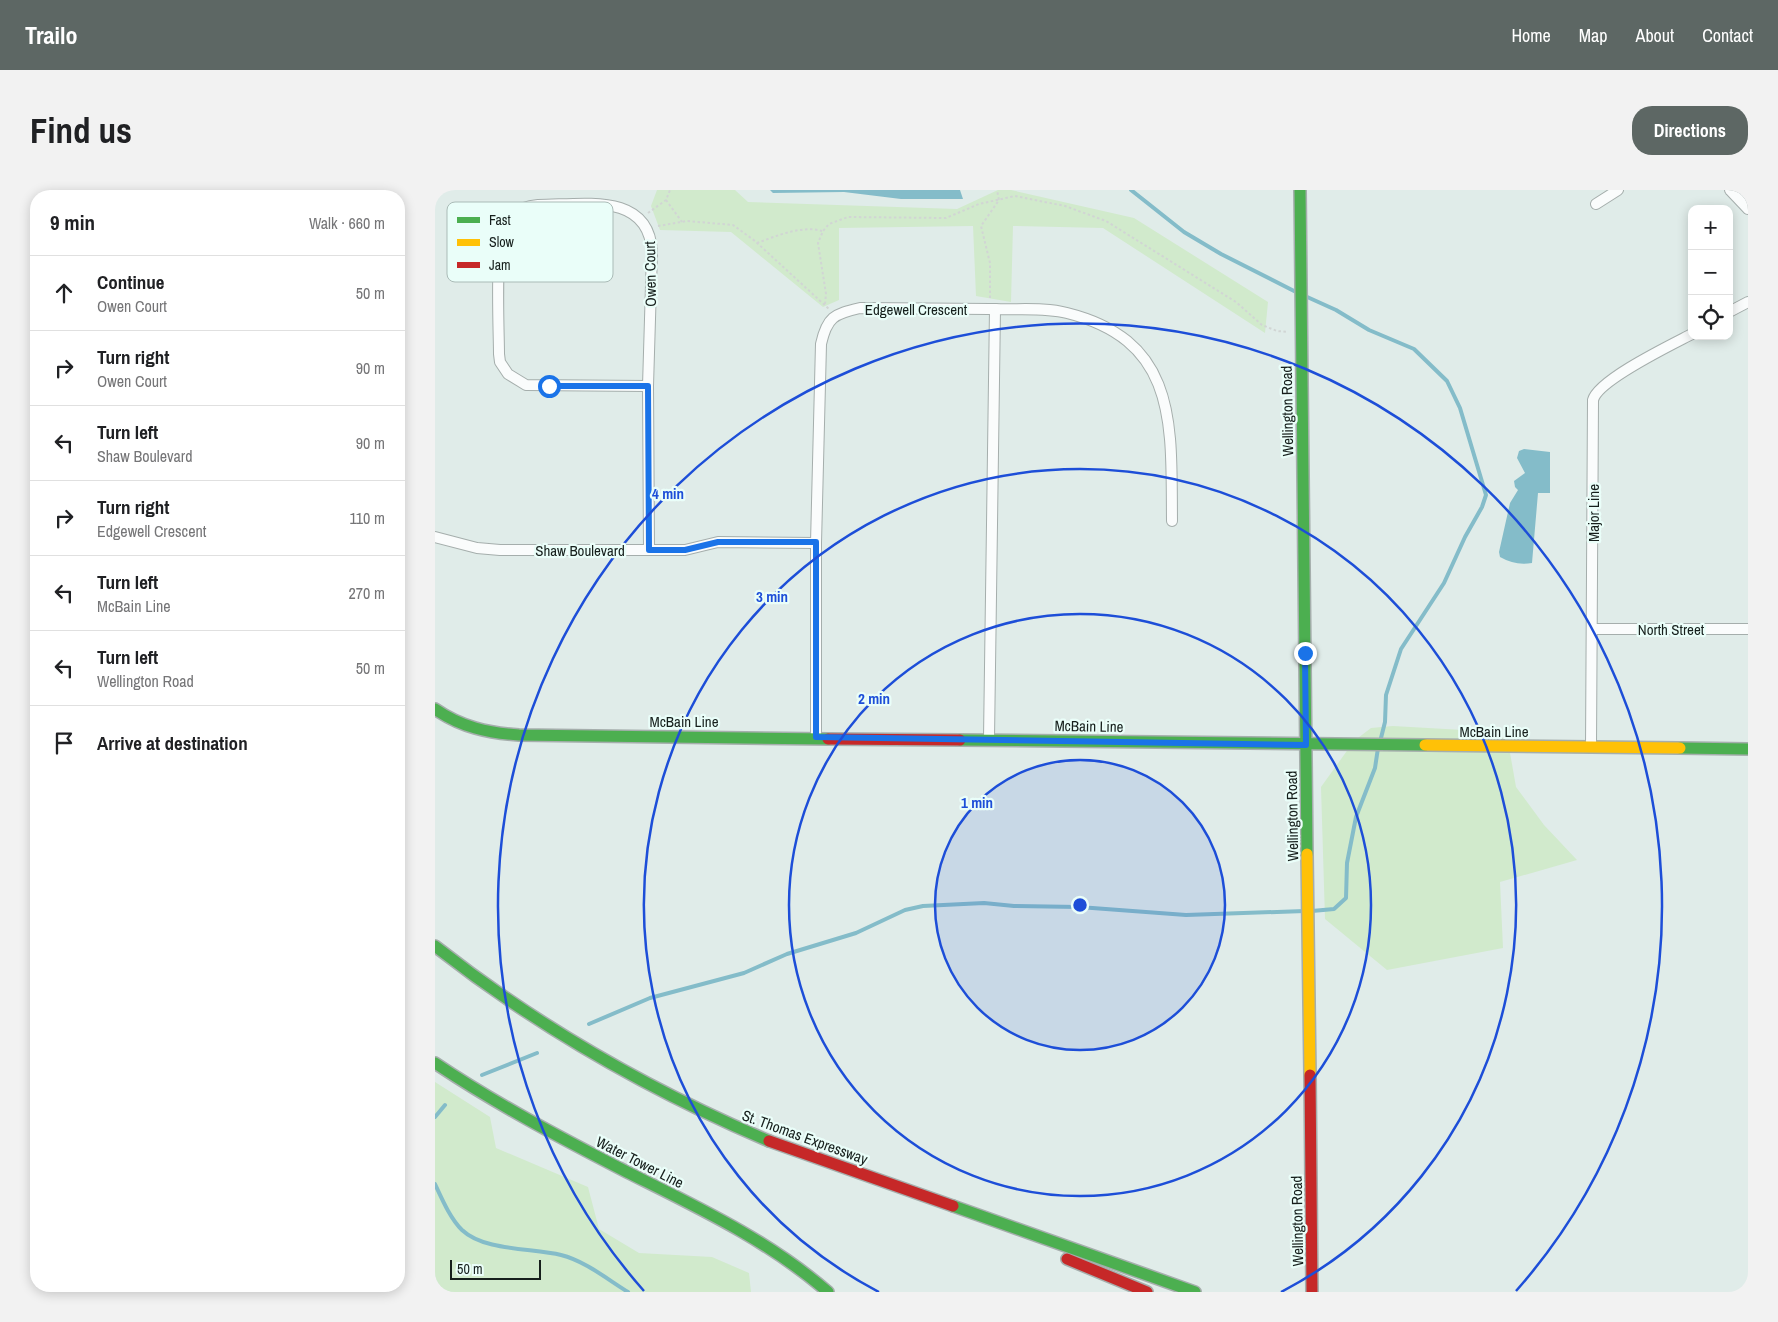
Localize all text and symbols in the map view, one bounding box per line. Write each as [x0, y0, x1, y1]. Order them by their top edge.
text: Trailo [25, 19, 78, 51]
text: Home [1511, 23, 1551, 48]
text: Map [1579, 23, 1608, 48]
text: About [1636, 23, 1674, 48]
text: Contact [1702, 23, 1753, 48]
button: Directions [1632, 106, 1748, 155]
text: Find us [30, 107, 132, 154]
legend [447, 202, 613, 282]
map controls [1688, 205, 1733, 340]
button: + [1688, 205, 1733, 250]
text: 9 min [50, 208, 95, 237]
text: Fast [489, 211, 511, 229]
text: Walk · 660 m [309, 212, 385, 234]
text: Slow [489, 233, 515, 251]
street label: Owen Court [639, 240, 661, 307]
button: − [1688, 250, 1733, 295]
text: Jam [489, 256, 511, 274]
text: Continue [97, 269, 165, 295]
icon: ahead [50, 279, 78, 307]
text: 50 m [356, 282, 385, 304]
text: Owen Court [97, 295, 167, 317]
button: locate [1688, 295, 1733, 340]
street label: Edgewell Crescent [865, 299, 968, 320]
text: Turn right [97, 344, 169, 370]
icon: right [50, 354, 78, 382]
text: 90 m [356, 357, 385, 379]
street label: Wellington Road [1276, 365, 1298, 457]
text: Owen Court [97, 370, 167, 392]
route start [538, 375, 561, 398]
text: Turn left [97, 419, 158, 445]
icon: left [50, 429, 78, 457]
text: 90 m [356, 432, 385, 454]
text: Shaw Boulevard [97, 445, 193, 467]
text: 4 min [652, 483, 684, 504]
street label: Major Line [1583, 484, 1604, 542]
text: Turn right [97, 494, 169, 520]
icon: right [50, 504, 78, 532]
text: 110 m [349, 507, 385, 529]
text: Edgewell Crescent [97, 520, 206, 542]
street label: Shaw Boulevard [535, 540, 625, 561]
text: Turn left [97, 569, 158, 595]
icon: left [50, 579, 78, 607]
text: 270 m [349, 582, 385, 604]
text: 3 min [756, 586, 788, 607]
text: McBain Line [97, 595, 171, 617]
street label: North Street [1638, 619, 1705, 640]
route end [1294, 642, 1317, 665]
text: Turn left [97, 644, 158, 670]
icon: left [50, 654, 78, 682]
text: 50 m [356, 657, 385, 679]
text: Wellington Road [97, 670, 194, 692]
text: 2 min [858, 688, 890, 709]
street label: McBain Line [649, 711, 719, 732]
street label: McBain Line [1054, 715, 1124, 737]
street label: McBain Line [1459, 721, 1529, 742]
icon: arrive [50, 729, 78, 757]
text: Arrive at destination [97, 730, 248, 756]
street label: Wellington Road [1281, 770, 1303, 862]
text: 1 min [961, 792, 993, 813]
centre of rings [1071, 896, 1089, 914]
street label: St. Thomas Expressway [739, 1104, 872, 1170]
street label: Water Tower Line [593, 1131, 688, 1193]
street label: Wellington Road [1286, 1175, 1308, 1267]
scale bar [450, 1257, 541, 1280]
text: 50 m [457, 1260, 483, 1278]

